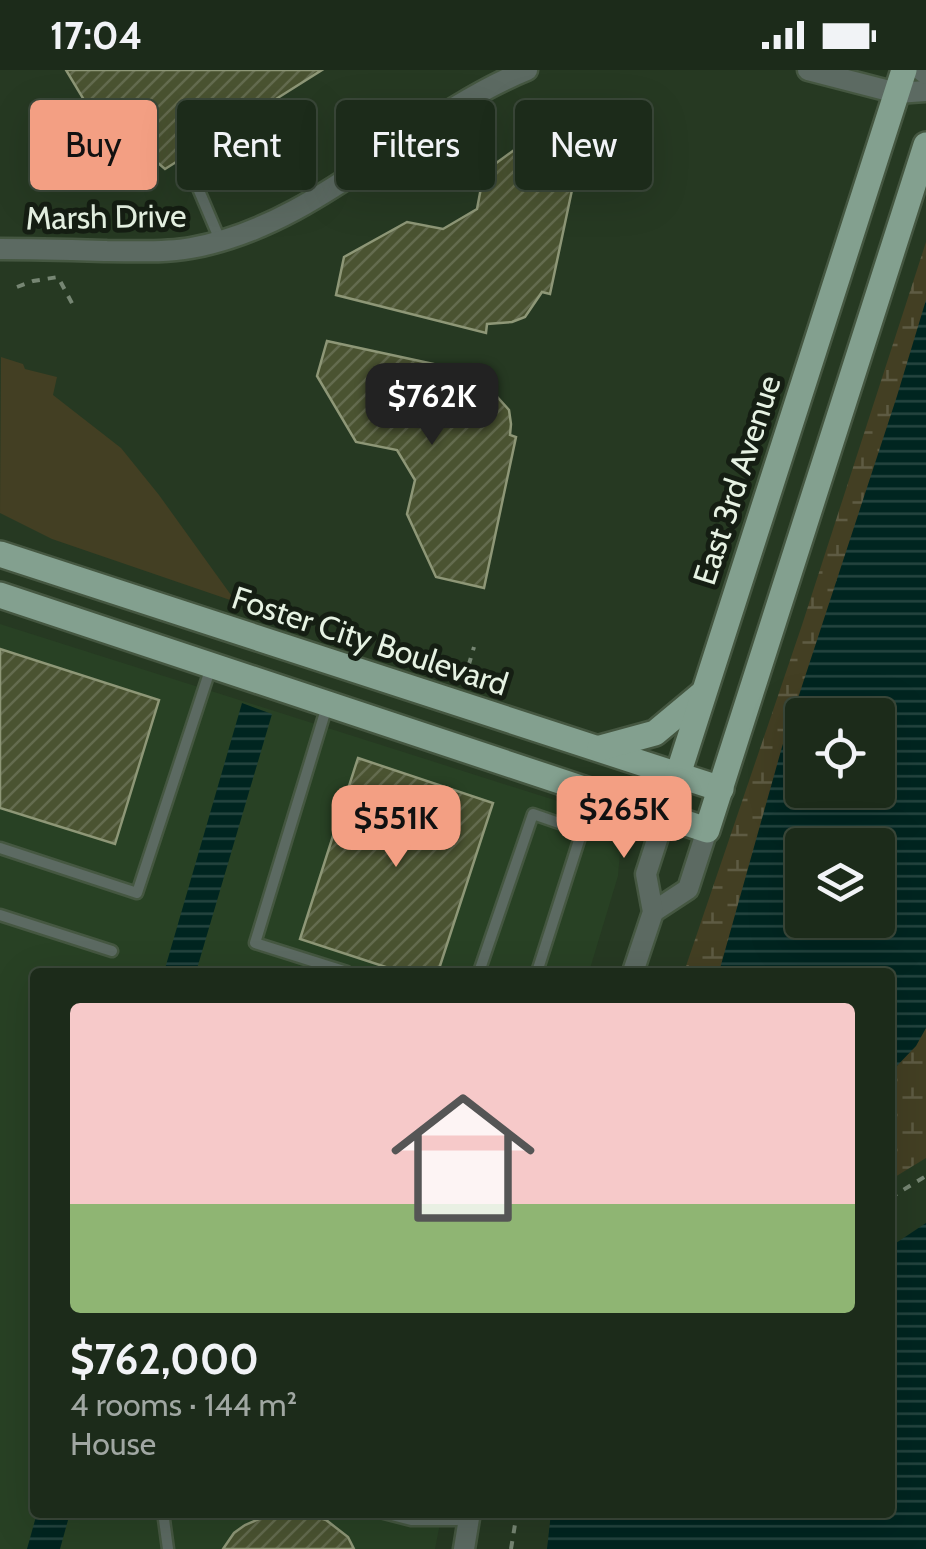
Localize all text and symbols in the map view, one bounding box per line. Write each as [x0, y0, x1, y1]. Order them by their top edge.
text: 17:04 [50, 12, 142, 59]
chip: Buy [30, 100, 157, 190]
chip: Rent [177, 100, 316, 190]
chip: Filters [336, 100, 495, 190]
chip: New [515, 100, 652, 190]
street label: Marsh Drive [25, 196, 187, 237]
pin: $762K [362, 363, 502, 448]
street label: East 3rd Avenue [684, 370, 789, 589]
text: $762K [387, 376, 477, 415]
street label: Foster City Boulevard [227, 578, 513, 704]
map controls [785, 698, 895, 938]
button: locate [785, 698, 895, 808]
pin: $265K [554, 776, 694, 861]
pin: $551K [326, 785, 466, 870]
text: $265K [579, 789, 669, 828]
text: $551K [354, 798, 438, 837]
button: layers [785, 828, 895, 938]
icon: home [373, 1068, 553, 1248]
text: $762,000 [70, 1333, 259, 1385]
text: 4 rooms · 144 m² [70, 1385, 297, 1424]
text: House [70, 1424, 156, 1463]

